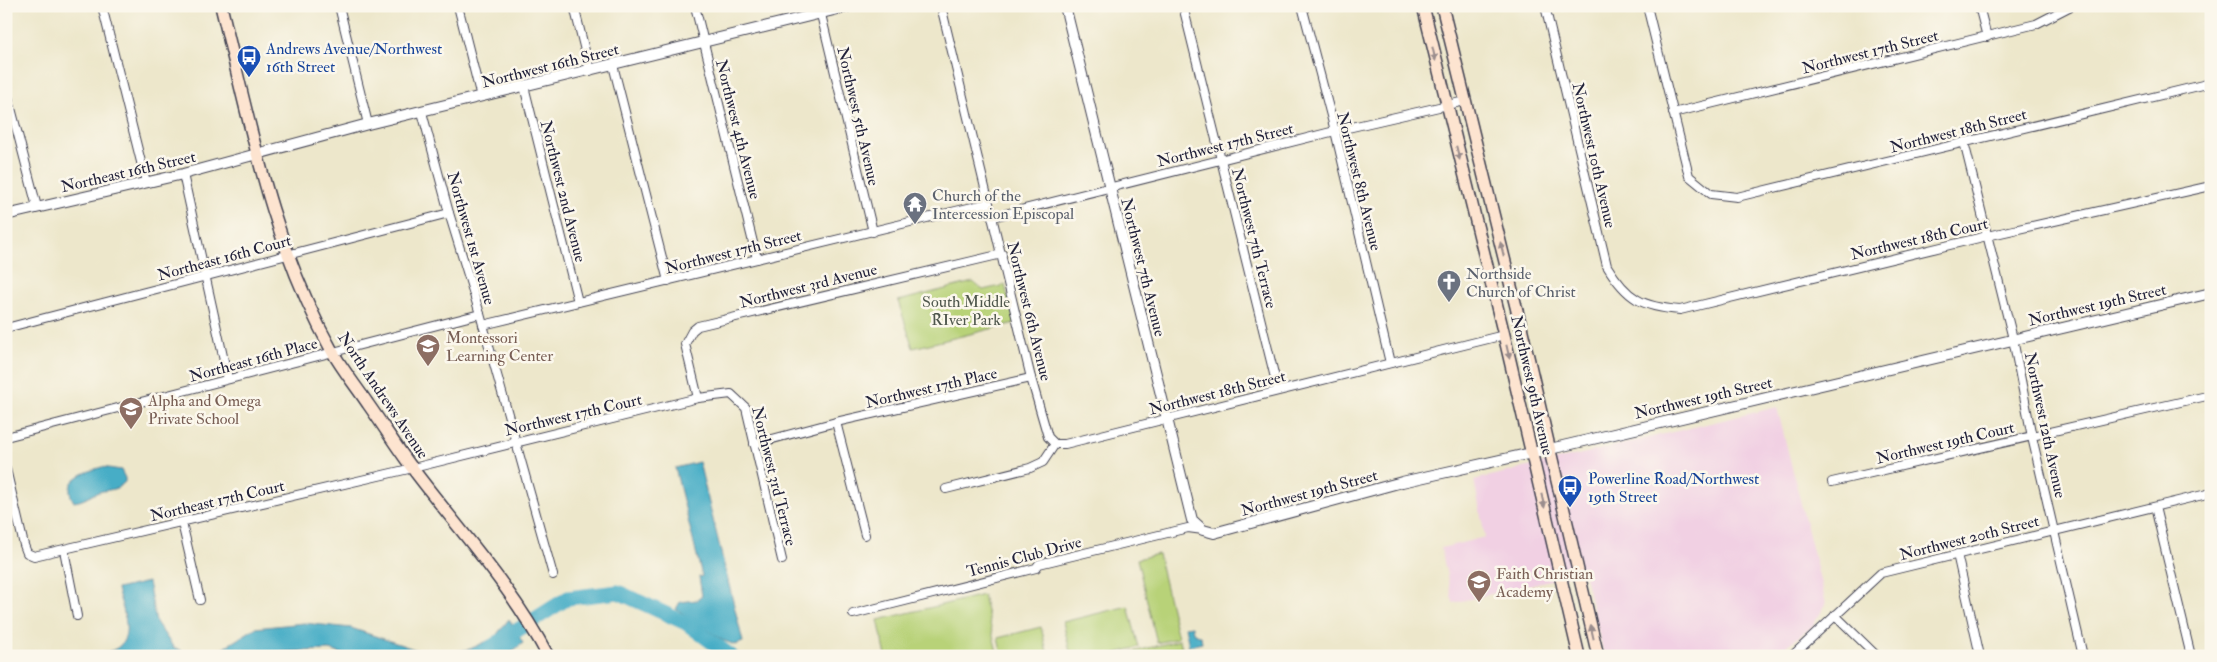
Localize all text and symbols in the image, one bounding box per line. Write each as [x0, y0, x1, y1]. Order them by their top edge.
street label: Northwest 17th Street [1800, 25, 1941, 79]
place label: Andrews Avenue/Northwest 16th Street [265, 39, 442, 77]
street label: Northwest 16th Street [480, 39, 621, 93]
bus stop icon: Andrews Avenue/Northwest 16th Street [236, 44, 262, 78]
street label: Northwest 5th Avenue [832, 45, 884, 188]
one-way arrow [1430, 46, 1438, 61]
street label: Northwest 4th Avenue [711, 57, 765, 202]
street label: Northwest 10th Avenue [1568, 81, 1621, 230]
street label: Northwest 18th Street [1888, 104, 2029, 158]
street label: Northwest 8th Avenue [1332, 110, 1386, 253]
street label: Northwest 2nd Avenue [536, 118, 590, 264]
street label: Northwest 17th Street [1155, 118, 1296, 172]
one-way arrow [1455, 145, 1463, 160]
street label: Northeast 16th Street [59, 147, 198, 197]
street label: Northwest 7th Terrace [1227, 166, 1281, 311]
street label: Northwest 1st Avenue [442, 169, 500, 307]
place label: Church of the Intercession Episcopal [932, 186, 1074, 225]
temple icon: Church of the Intercession Episcopal [902, 191, 928, 225]
street label: Northwest 7th Avenue [1116, 196, 1170, 339]
street label: Northwest 18th Court [1849, 213, 1990, 265]
street label: Northwest 17th Street [663, 225, 804, 279]
street label: Northeast 16th Court [155, 230, 293, 285]
street label: Northwest 6th Avenue [1002, 240, 1056, 383]
one-way arrow [1498, 241, 1506, 256]
street label: Northwest 3rd Avenue [737, 259, 879, 313]
place label: Northside Church of Christ [1466, 264, 1576, 302]
church icon: Northside Church of Christ [1436, 269, 1462, 303]
street label: Northwest 19th Street [2026, 279, 2168, 331]
park label: South Middle RIver Park [922, 292, 1010, 330]
street label: Northwest 9th Avenue [1506, 313, 1558, 457]
street label: North Andrews Avenue [333, 328, 433, 463]
place label: Montessori Learning Center [446, 328, 553, 366]
street label: Northeast 16th Place [187, 333, 320, 387]
school or university icon: Montessori Learning Center [415, 333, 441, 367]
one-way arrow [1504, 345, 1512, 360]
street label: Northwest 12th Avenue [2020, 350, 2070, 500]
street label: Northwest 17th Place [863, 363, 999, 413]
street label: Northwest 18th Street [1147, 366, 1288, 420]
street label: Northwest 19th Street [1632, 372, 1774, 424]
street label: Northwest 17th Court [503, 389, 644, 441]
place label: Alpha and Omega Private School [147, 391, 262, 429]
school or university icon: Alpha and Omega Private School [118, 396, 144, 430]
street label: Northwest 3rd Terrace [747, 404, 801, 548]
street label: Northwest 19th Court [1874, 417, 2016, 469]
street label: Northwest 19th Street [1239, 465, 1380, 521]
place label: Powerline Road/Northwest 19th Street [1588, 469, 1759, 507]
bus stop icon: Powerline Road/Northwest 19th Street [1557, 474, 1583, 508]
street label: Northeast 17th Court [148, 476, 286, 526]
one-way arrow [1539, 493, 1547, 508]
street label: Northwest 20th Street [1897, 511, 2041, 565]
street label: Tennis Club Drive [965, 532, 1084, 582]
place label: Faith Christian Academy [1495, 564, 1593, 602]
school or university icon: Faith Christian Academy [1466, 569, 1492, 603]
one-way arrow [1588, 624, 1596, 640]

